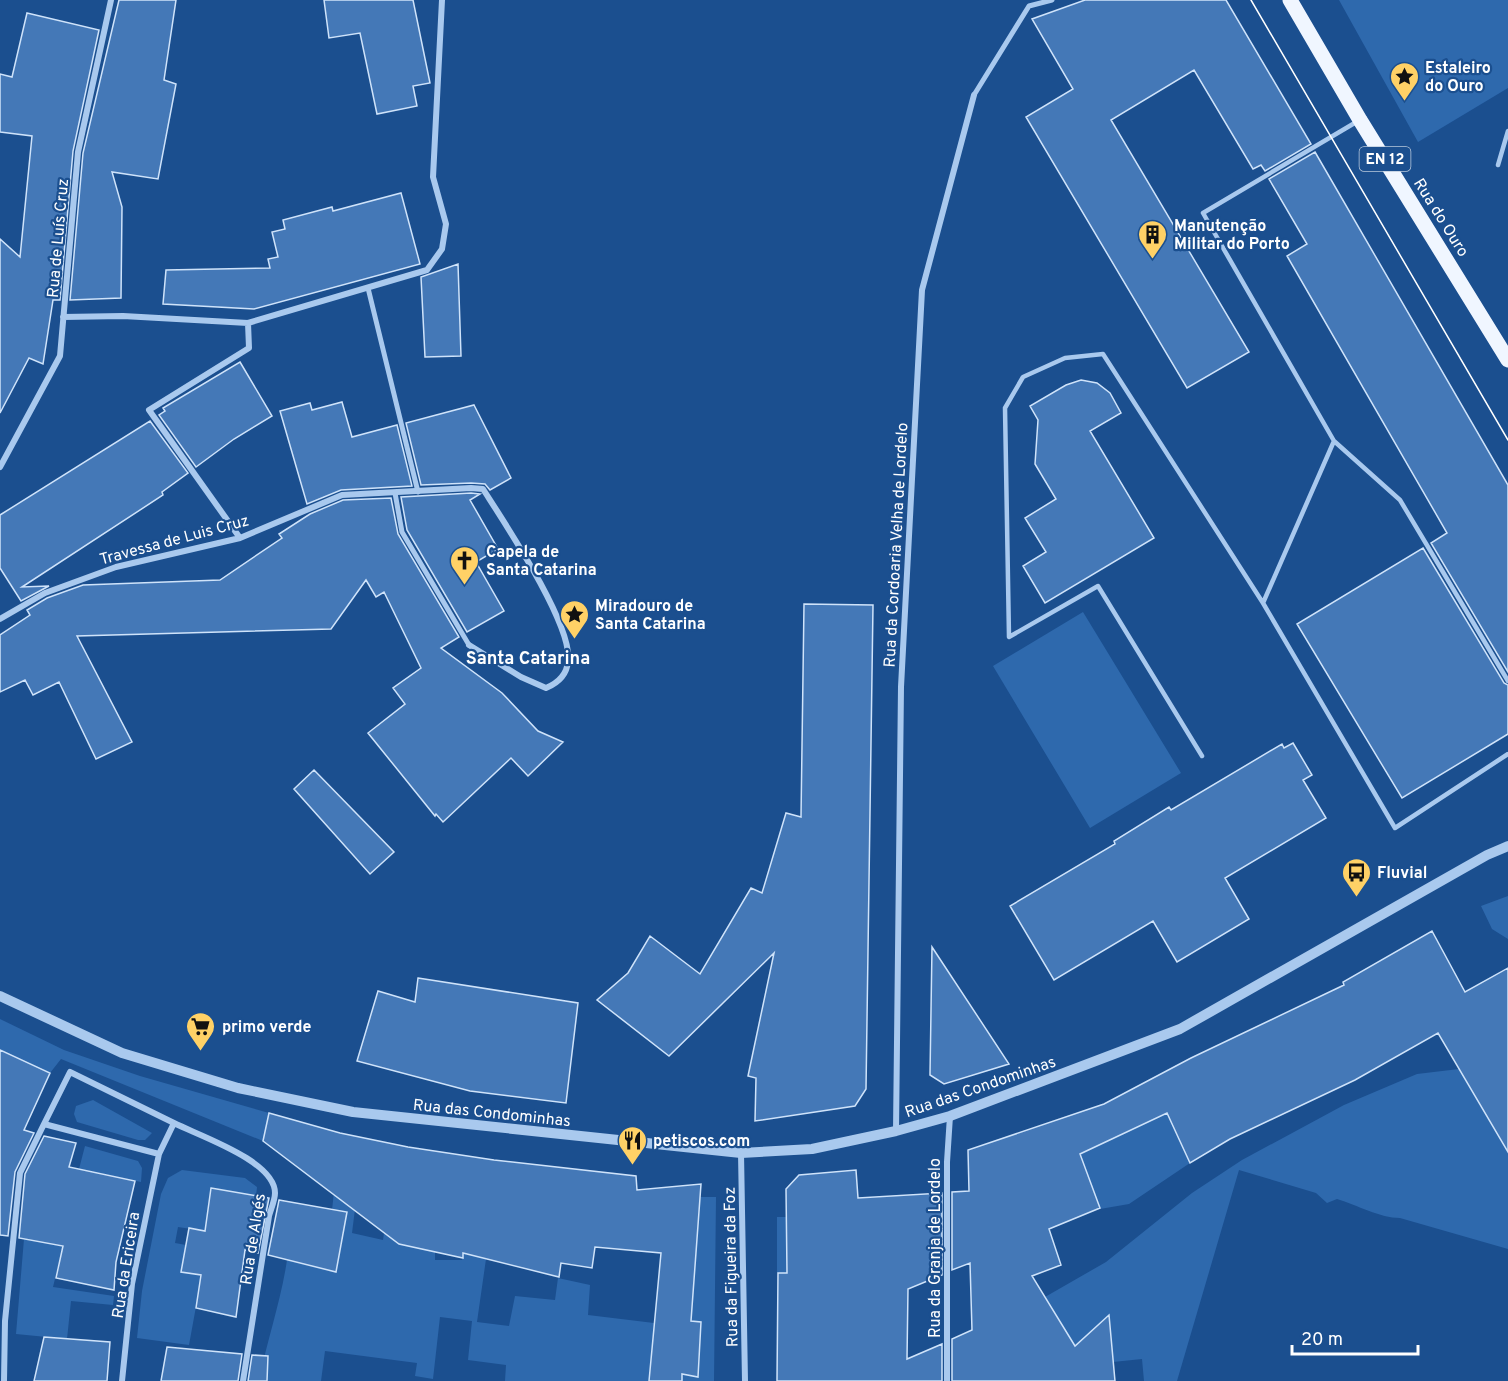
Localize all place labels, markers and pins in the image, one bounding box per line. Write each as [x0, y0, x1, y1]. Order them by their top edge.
place label: Estaleiro do Ouro [1425, 59, 1491, 97]
place icon: Estaleiro do Ouro [1388, 60, 1420, 102]
place label: Manutenção Militar do Porto [1174, 217, 1290, 255]
building icon: Manutenção Militar do Porto [1137, 218, 1169, 260]
place label: Capela de Santa Catarina [486, 543, 597, 581]
church icon: Capela de Santa Catarina [449, 544, 481, 586]
place label: Miradouro de Santa Catarina [595, 597, 706, 635]
place icon: Miradouro de Santa Catarina [558, 598, 590, 640]
bus stop icon: Fluvial [1340, 856, 1372, 898]
place label: Fluvial [1377, 864, 1427, 884]
supermarket icon: primo verde [185, 1010, 217, 1052]
place label: primo verde [222, 1018, 312, 1038]
restaurant icon: petiscos.com [616, 1124, 648, 1166]
place label: petiscos.com [653, 1132, 750, 1152]

